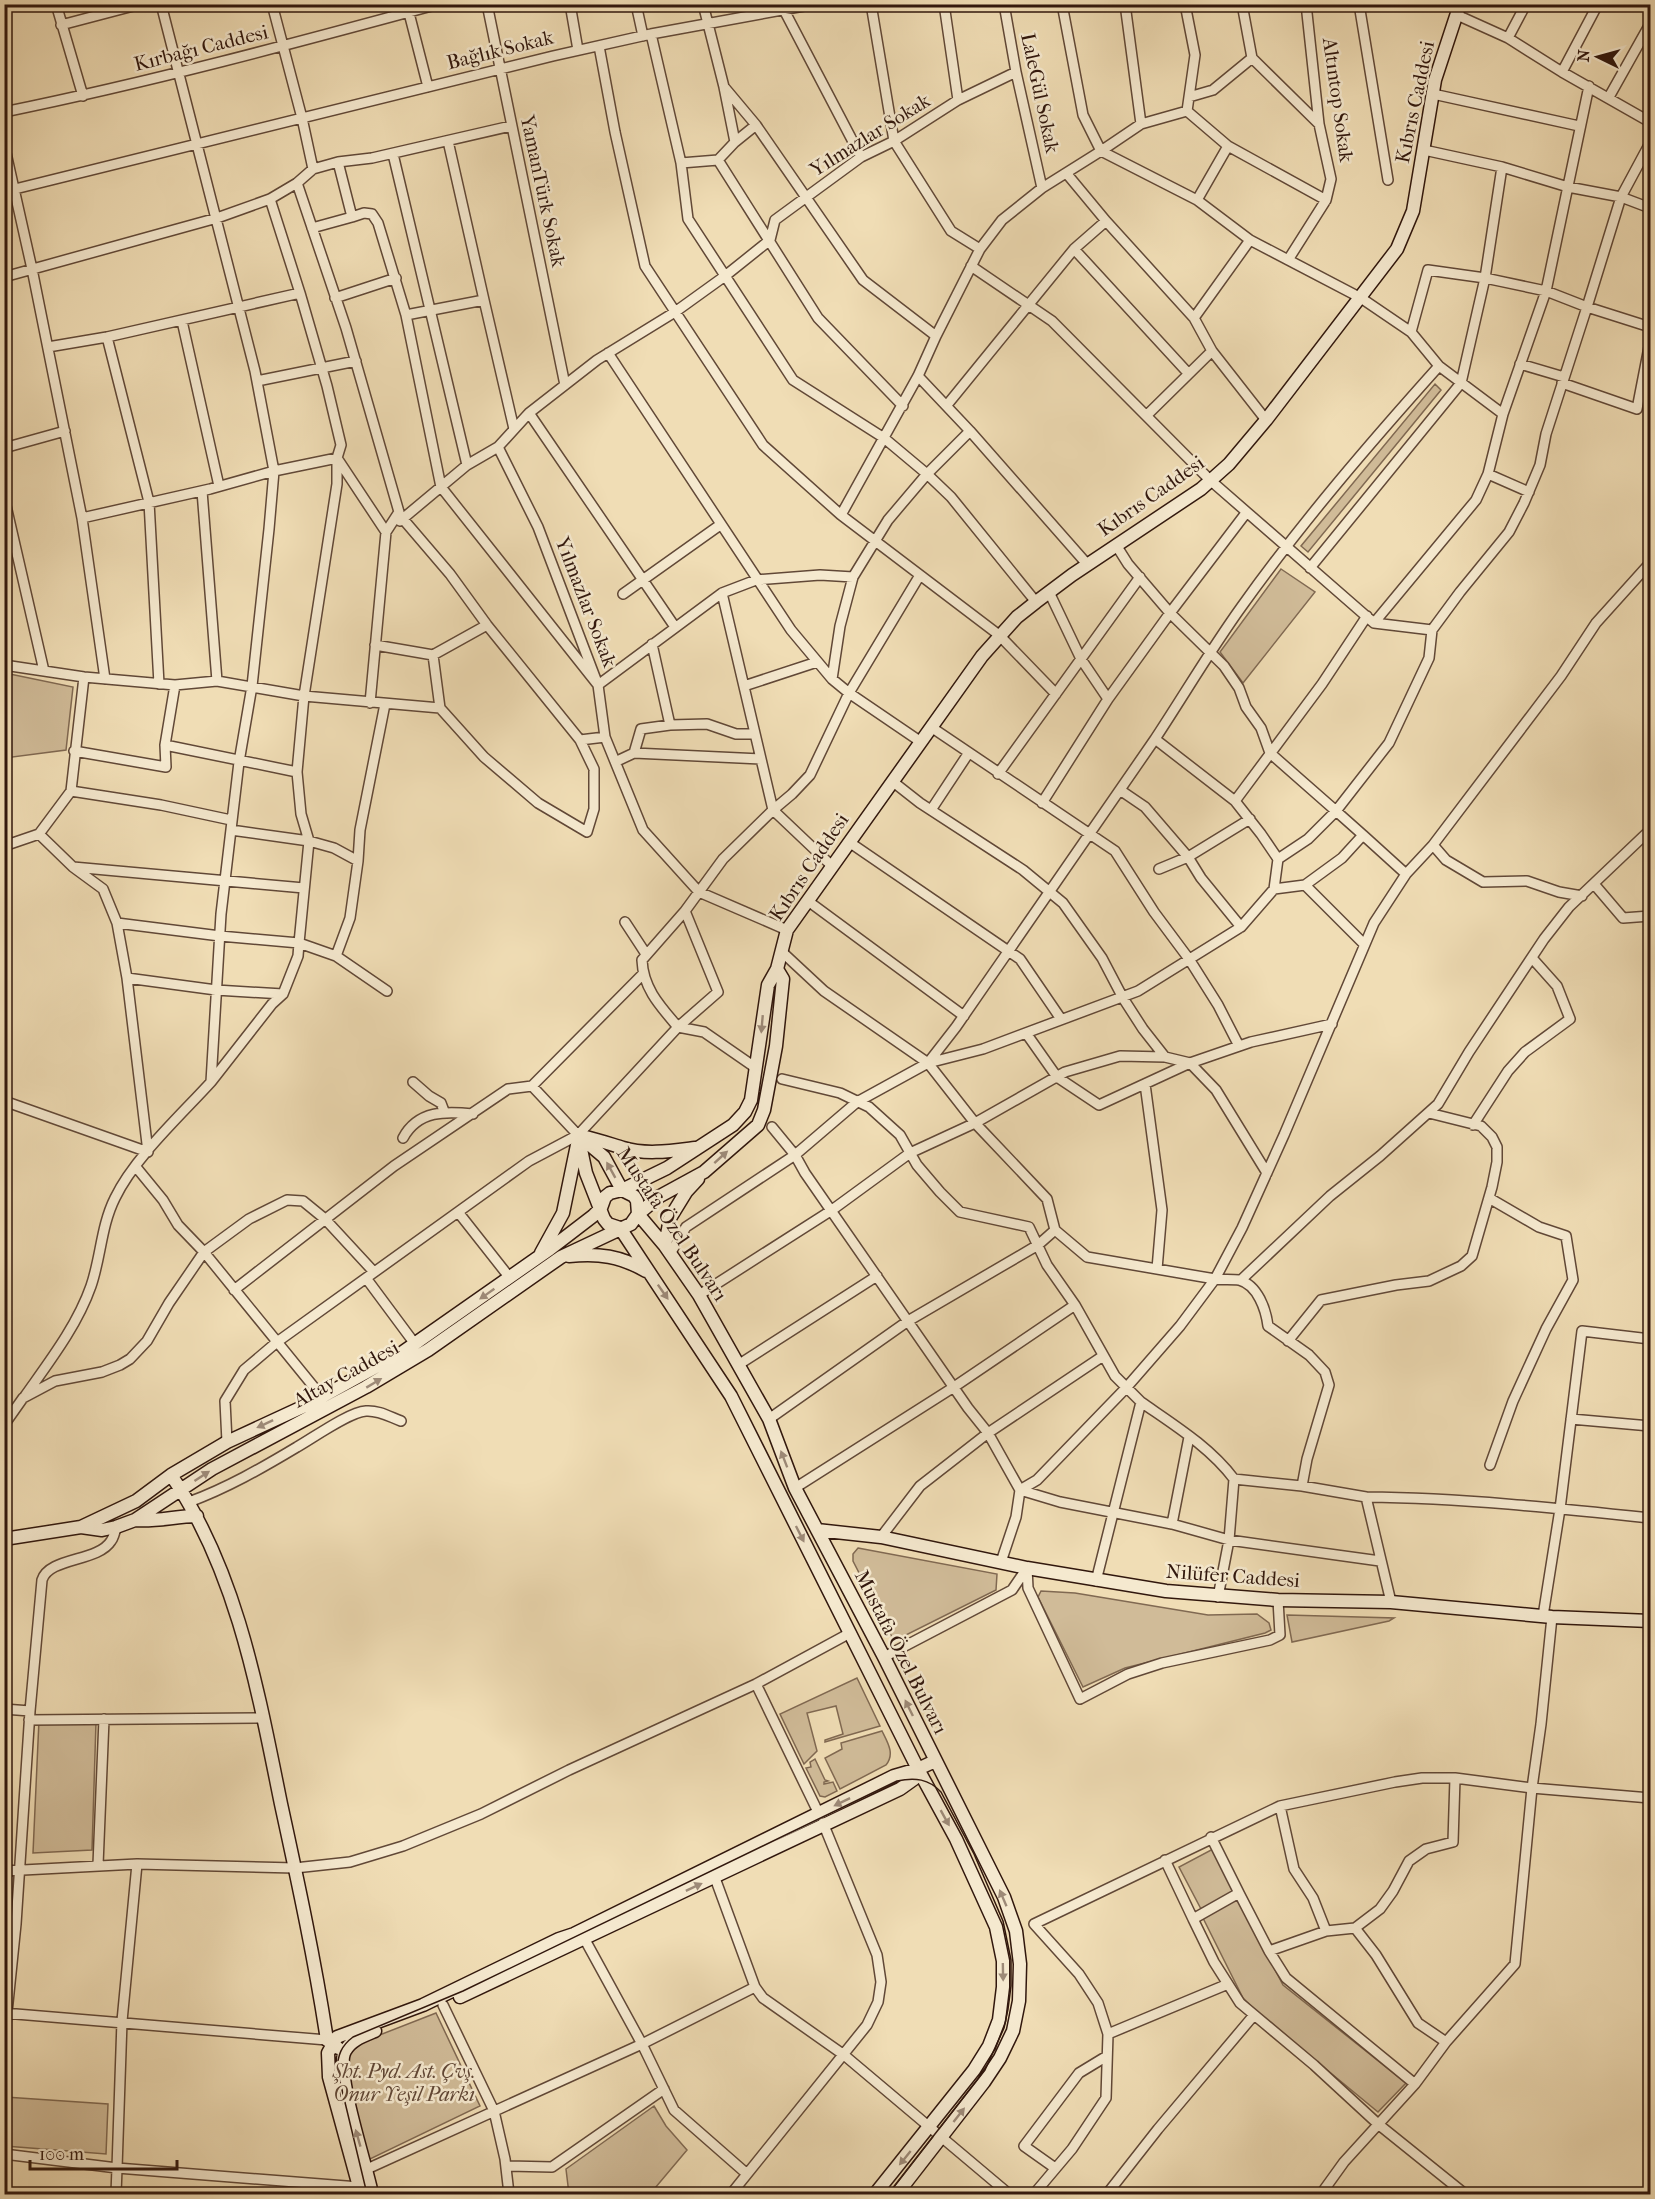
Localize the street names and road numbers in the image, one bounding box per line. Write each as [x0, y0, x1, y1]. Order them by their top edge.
street label: Kırbağı Caddesi [132, 20, 270, 76]
street label: Bağlık Sokak [444, 25, 556, 74]
street label: LaleGül Sokak [1016, 31, 1064, 156]
street label: Altıntop Sokak [1318, 35, 1358, 164]
street label: Kıbrıs Caddesi [1391, 39, 1439, 165]
street label: Yılmazlar Sokak [805, 88, 935, 182]
street label: YamanTürk Sokak [515, 112, 570, 270]
street label: Kıbrıs Caddesi [1093, 451, 1209, 541]
street label: Yılmazlar Sokak [550, 533, 622, 671]
street label: Kıbrıs Caddesi [765, 809, 853, 925]
street label: Mustafa Özel Bulvarı [612, 1142, 733, 1305]
street label: Altay Caddesi [288, 1336, 403, 1413]
street label: Nilüfer Caddesi [1165, 1560, 1301, 1592]
street label: Mustafa Özel Bulvarı [850, 1566, 953, 1738]

